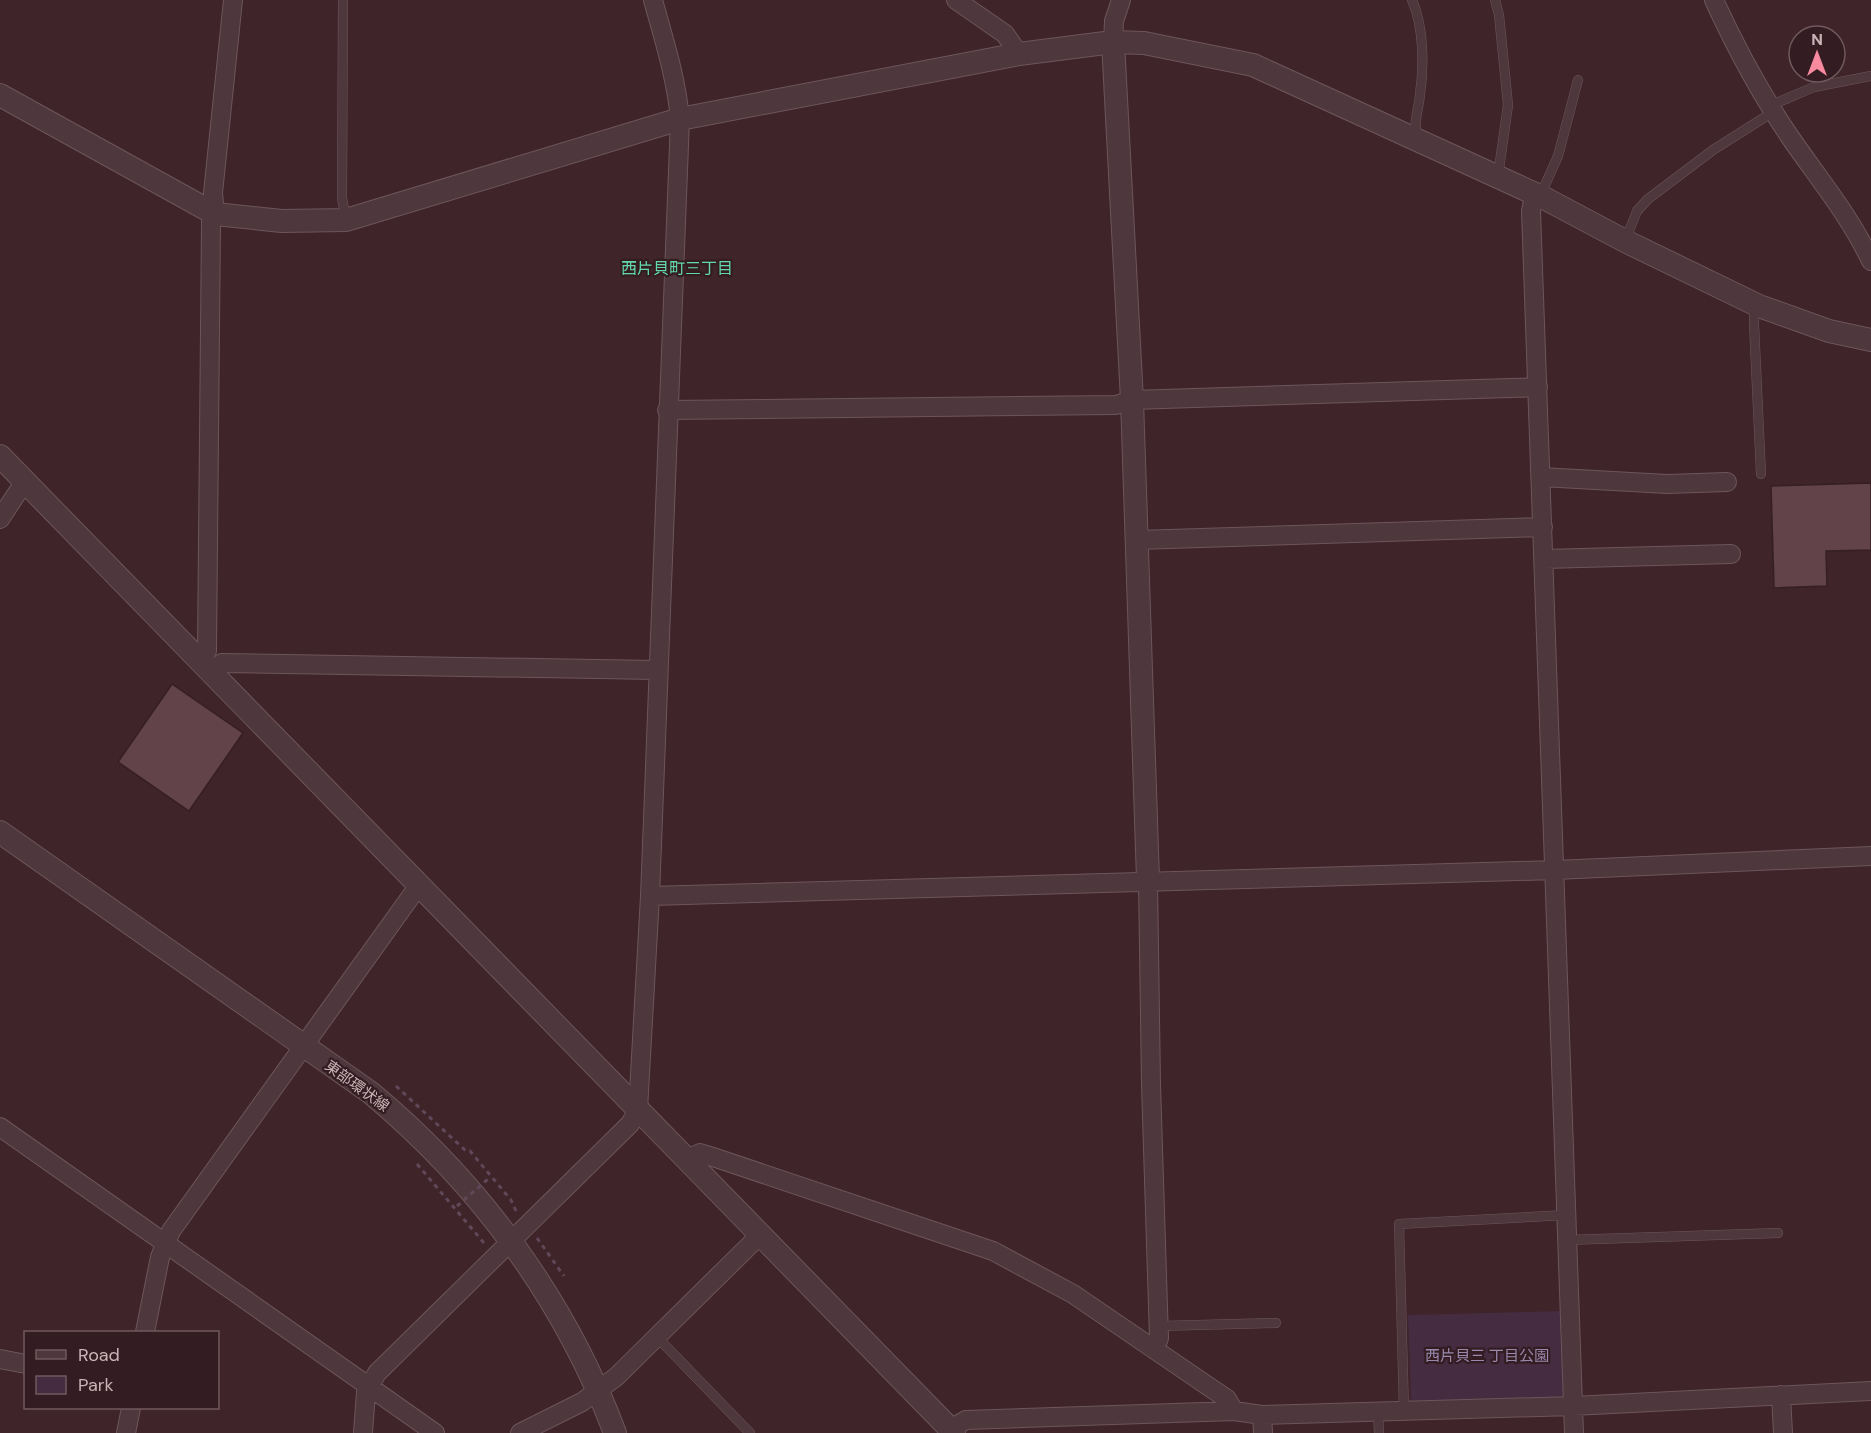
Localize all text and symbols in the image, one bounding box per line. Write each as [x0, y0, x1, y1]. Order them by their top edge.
north arrow [1787, 24, 1847, 84]
text: N [1811, 29, 1823, 50]
district label: 西片貝町三丁目 [621, 258, 733, 279]
street label: 東部環状線 [321, 1056, 393, 1116]
legend [24, 1331, 219, 1409]
text: Road [78, 1343, 120, 1367]
park label: 西片貝三 丁目公園 [1425, 1346, 1549, 1366]
text: Park [78, 1373, 114, 1397]

